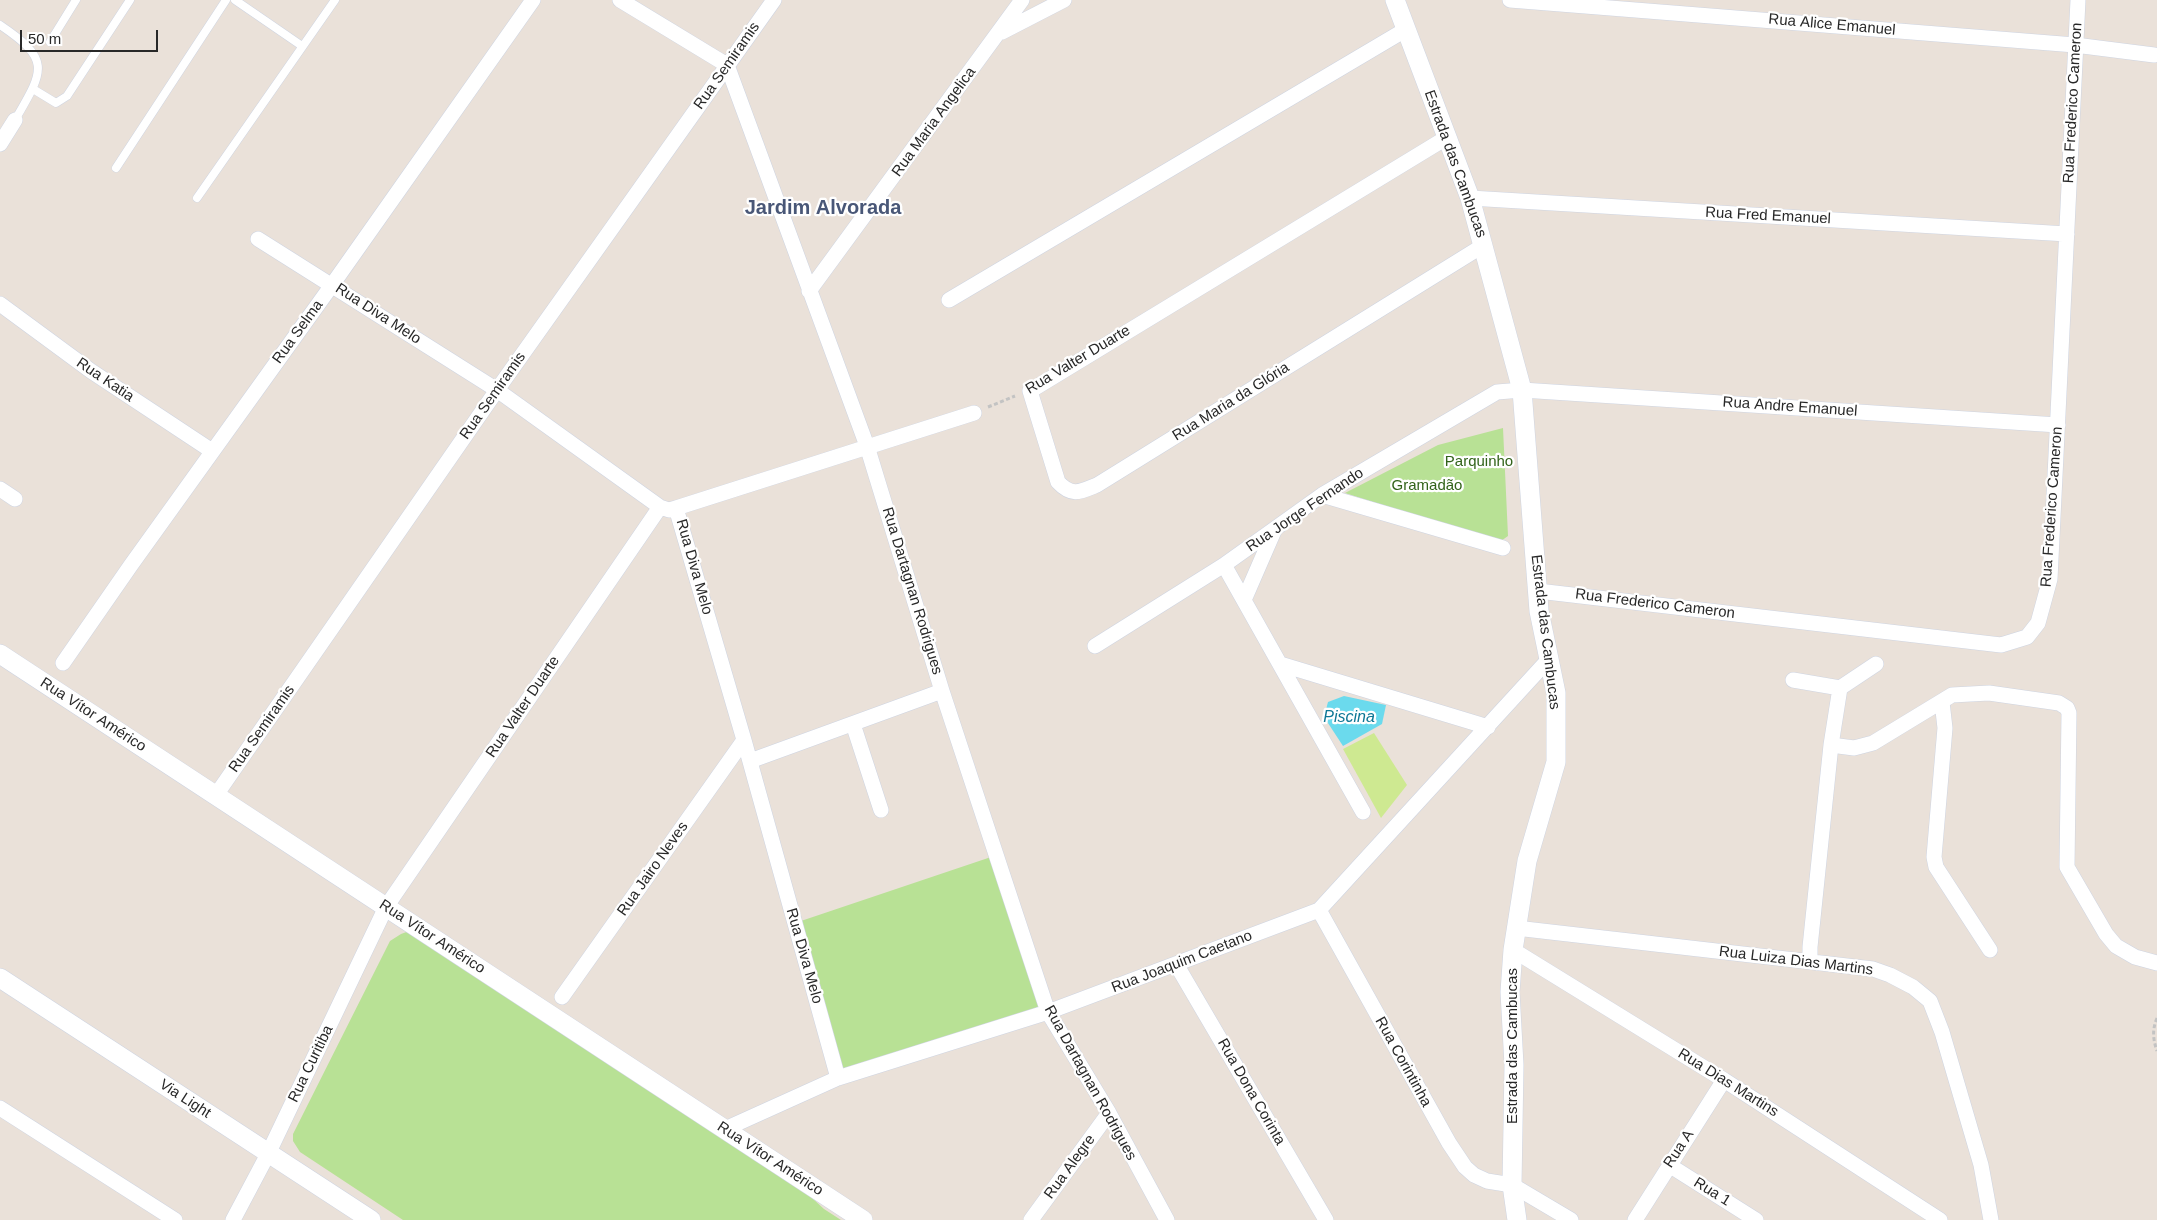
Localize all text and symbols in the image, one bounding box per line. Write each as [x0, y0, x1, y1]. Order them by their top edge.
street label: Rua Alice Emanuel [1768, 10, 1896, 40]
street label: Rua Semiramis [690, 19, 764, 113]
scale bar [22, 20, 160, 52]
street label: Rua Frederico Cameron [2060, 22, 2086, 184]
text: 50 m [28, 30, 61, 47]
street label: Rua Maria Angelica [888, 64, 980, 180]
street label: Estrada das Cambucas [1420, 88, 1490, 240]
district label: Jardim Alvorada [745, 196, 901, 220]
street label: Rua Fred Emanuel [1705, 204, 1831, 228]
street label: Rua Diva Melo [332, 280, 424, 348]
street label: Rua Selma [269, 297, 327, 367]
street label: Rua Valter Duarte [1022, 322, 1134, 398]
street label: Rua Semiramis [456, 349, 530, 443]
street label: Rua Katia [73, 354, 137, 406]
street label: Rua Maria da Glória [1169, 359, 1293, 445]
street label: Rua Andre Emanuel [1722, 393, 1858, 421]
street label: Rua Frederico Cameron [2037, 426, 2067, 588]
park label: Parquinho [1445, 453, 1513, 471]
street label: Rua Jorge Fernando [1243, 464, 1367, 556]
park label: Gramadão [1392, 477, 1462, 495]
street label: Rua Dartagnan Rodrigues [878, 505, 946, 677]
street label: Rua Diva Melo [672, 517, 716, 617]
street label: Estrada das Cambucas [1527, 554, 1563, 710]
street label: Rua Frederico Cameron [1574, 585, 1736, 623]
street label: Rua Valter Duarte [482, 653, 564, 761]
street label: Rua Vítor Américo [37, 674, 149, 756]
street label: Rua Semiramis [225, 682, 299, 776]
water label: Piscina [1323, 708, 1375, 728]
street label: Rua Jairo Neves [614, 818, 692, 920]
street label: Rua Vítor Américo [376, 896, 488, 978]
street label: Rua Diva Melo [782, 906, 826, 1006]
street label: Rua Joaquim Caetano [1109, 927, 1255, 997]
street label: Rua Luiza Dias Martins [1718, 943, 1874, 979]
street label: Estrada das Cambucas [1504, 968, 1522, 1124]
street label: Rua Dartagnan Rodrigues [1040, 1002, 1140, 1164]
street label: Rua Corintinha [1371, 1014, 1435, 1110]
street label: Rua Curitiba [285, 1023, 337, 1105]
street label: Rua Dona Corinta [1213, 1036, 1289, 1148]
street label: Rua Dias Martins [1674, 1045, 1782, 1121]
street label: Via Light [156, 1076, 214, 1122]
street label: Rua Vítor Américo [714, 1118, 826, 1200]
street label: Rua A [1660, 1127, 1698, 1171]
street label: Rua Alegre [1041, 1131, 1099, 1203]
street label: Rua 1 [1690, 1174, 1734, 1210]

